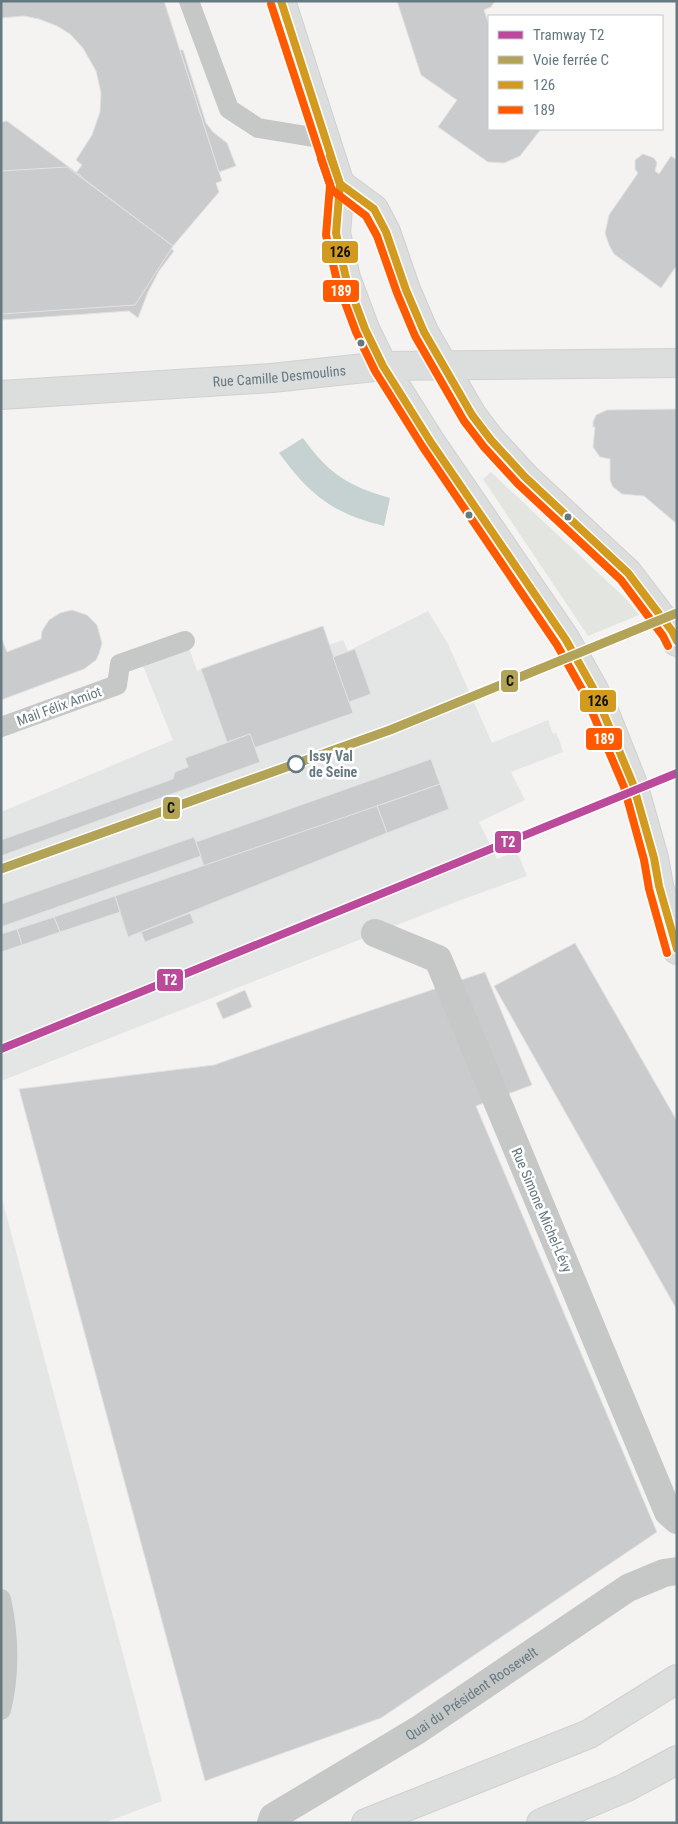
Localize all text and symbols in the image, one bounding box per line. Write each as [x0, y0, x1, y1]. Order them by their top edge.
legend [488, 15, 663, 130]
text: Tramway T2 [533, 26, 604, 44]
text: Voie ferrée C [533, 51, 609, 69]
text: 126 [533, 76, 555, 94]
text: 189 [533, 101, 555, 119]
line badge: 126 [321, 240, 359, 264]
text: 126 [329, 244, 351, 260]
line badge: 189 [322, 279, 360, 303]
text: 189 [330, 283, 352, 299]
unlabelled marker [356, 338, 366, 348]
street label: Rue Camille Desmoulins [212, 362, 347, 390]
unlabelled marker [464, 510, 474, 520]
unlabelled marker [563, 512, 573, 522]
line badge: C [500, 669, 519, 693]
text: C [506, 673, 514, 689]
street label: Mail Félix Amiot [15, 683, 103, 729]
line badge: 126 [579, 689, 617, 713]
text: 126 [587, 693, 609, 709]
line badge: 189 [585, 727, 623, 751]
text: 189 [593, 731, 615, 747]
place label: Issy Val de Seine [309, 748, 358, 780]
marker: Issy Val de Seine [287, 755, 305, 773]
line badge: C [162, 796, 181, 820]
text: C [167, 800, 175, 816]
line badge: T2 [494, 830, 522, 854]
text: T2 [501, 834, 515, 850]
line badge: T2 [156, 968, 184, 992]
text: T2 [163, 972, 177, 988]
street label: Rue Simone Michel-Lévy [508, 1145, 576, 1275]
street label: Quai du Président Roosevelt [403, 1644, 540, 1744]

